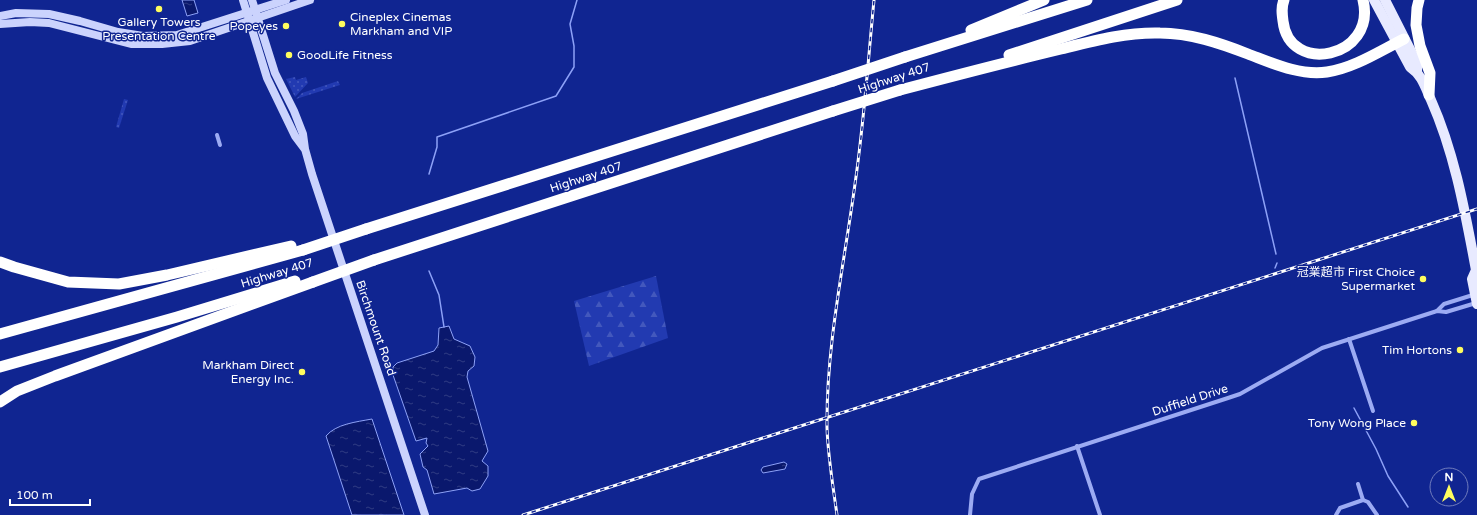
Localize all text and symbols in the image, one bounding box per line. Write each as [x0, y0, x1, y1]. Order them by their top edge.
marker: Gallery Towers Presentation Centre [154, 4, 164, 14]
place label: Cineplex Cinemas Markham and VIP [350, 10, 452, 38]
place label: Gallery Towers Presentation Centre [102, 15, 216, 43]
place label: Popeyes [230, 19, 278, 33]
marker: Cineplex Cinemas Markham and VIP [337, 19, 347, 29]
marker: Popeyes [281, 21, 291, 31]
place label: GoodLife Fitness [297, 48, 393, 62]
marker: GoodLife Fitness [284, 50, 294, 60]
street label: Highway 407 [856, 60, 932, 96]
street label: Highway 407 [548, 159, 624, 195]
street label: Highway 407 [239, 255, 315, 291]
place label: 冠業超市 First Choice Supermarket [1297, 265, 1415, 293]
marker: 冠業超市 First Choice Supermarket [1418, 274, 1428, 284]
street label: Birchmount Road [353, 278, 399, 378]
place label: Tim Hortons [1382, 343, 1452, 357]
marker: Tim Hortons [1455, 345, 1465, 355]
place label: Markham Direct Energy Inc. [202, 358, 294, 386]
marker: Markham Direct Energy Inc. [297, 367, 307, 377]
street label: Duffield Drive [1150, 381, 1230, 419]
place label: Tony Wong Place [1308, 416, 1406, 430]
marker: Tony Wong Place [1409, 418, 1419, 428]
north arrow [1429, 467, 1469, 507]
text: N [1445, 471, 1453, 484]
scale bar [10, 481, 90, 507]
text: 100 m [16, 488, 53, 502]

